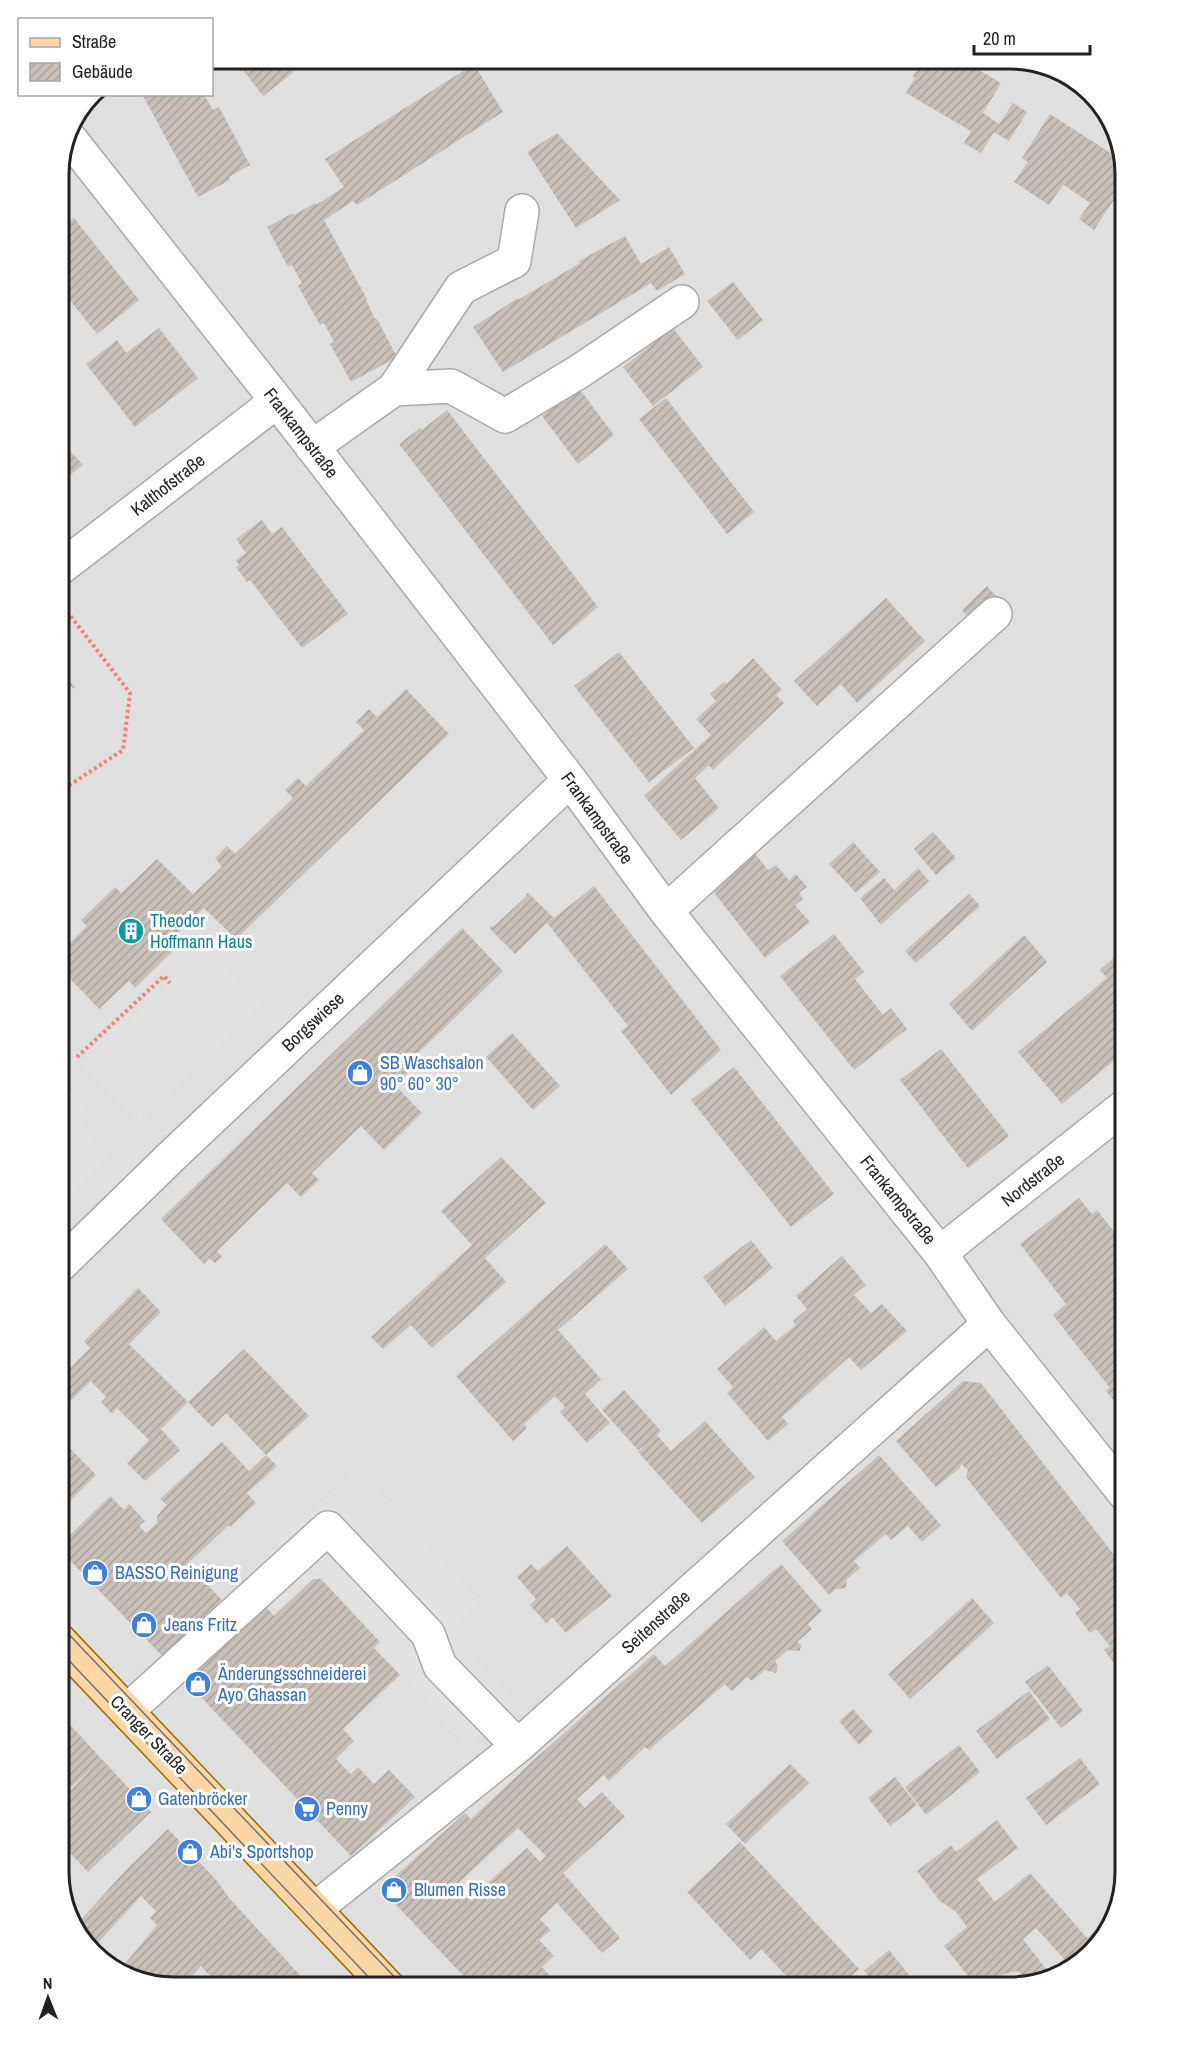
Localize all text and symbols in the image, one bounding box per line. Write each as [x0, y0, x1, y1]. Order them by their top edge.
legend [18, 18, 213, 96]
scale bar [974, 18, 1090, 56]
text: 20 m [983, 26, 1016, 51]
text: Straße [72, 29, 116, 54]
text: Gebäude [72, 59, 133, 84]
street label: Frankampstraße [258, 382, 345, 483]
street label: Kalthofstraße [125, 448, 210, 521]
street label: Frankampstraße [555, 767, 639, 869]
place label: Theodor Hoffmann Haus [150, 908, 252, 954]
building icon: Theodor Hoffmann Haus [116, 916, 146, 946]
street label: Borgswiese [276, 986, 349, 1057]
place label: SB Waschsalon 90° 60° 30° [380, 1050, 484, 1096]
shop icon: SB Waschsalon 90° 60° 30° [345, 1058, 375, 1088]
street label: Nordstraße [996, 1147, 1069, 1212]
street label: Frankampstraße [855, 1150, 942, 1250]
shop icon: BASSO Reinigung [80, 1558, 110, 1588]
place label: BASSO Reinigung [115, 1560, 239, 1585]
street label: Seitenstraße [616, 1584, 695, 1659]
shop icon: Jeans Fritz [129, 1610, 159, 1640]
place label: Jeans Fritz [164, 1612, 237, 1637]
place label: Änderungsschneiderei Ayo Ghassan [217, 1661, 367, 1707]
shop icon: Änderungsschneiderei Ayo Ghassan [183, 1669, 213, 1699]
street label: Cranger Straße [105, 1689, 194, 1780]
shop icon: Gatenbröcker [124, 1784, 154, 1814]
place label: Gatenbröcker [158, 1786, 248, 1811]
supermarket icon: Penny [292, 1794, 322, 1824]
place label: Penny [326, 1796, 368, 1821]
shop icon: Abi's Sportshop [175, 1837, 205, 1867]
place label: Abi's Sportshop [209, 1839, 314, 1864]
shop icon: Blumen Risse [379, 1875, 409, 1905]
place label: Blumen Risse [414, 1877, 506, 1902]
north arrow [18, 1968, 78, 2028]
text: N [43, 1972, 53, 1994]

